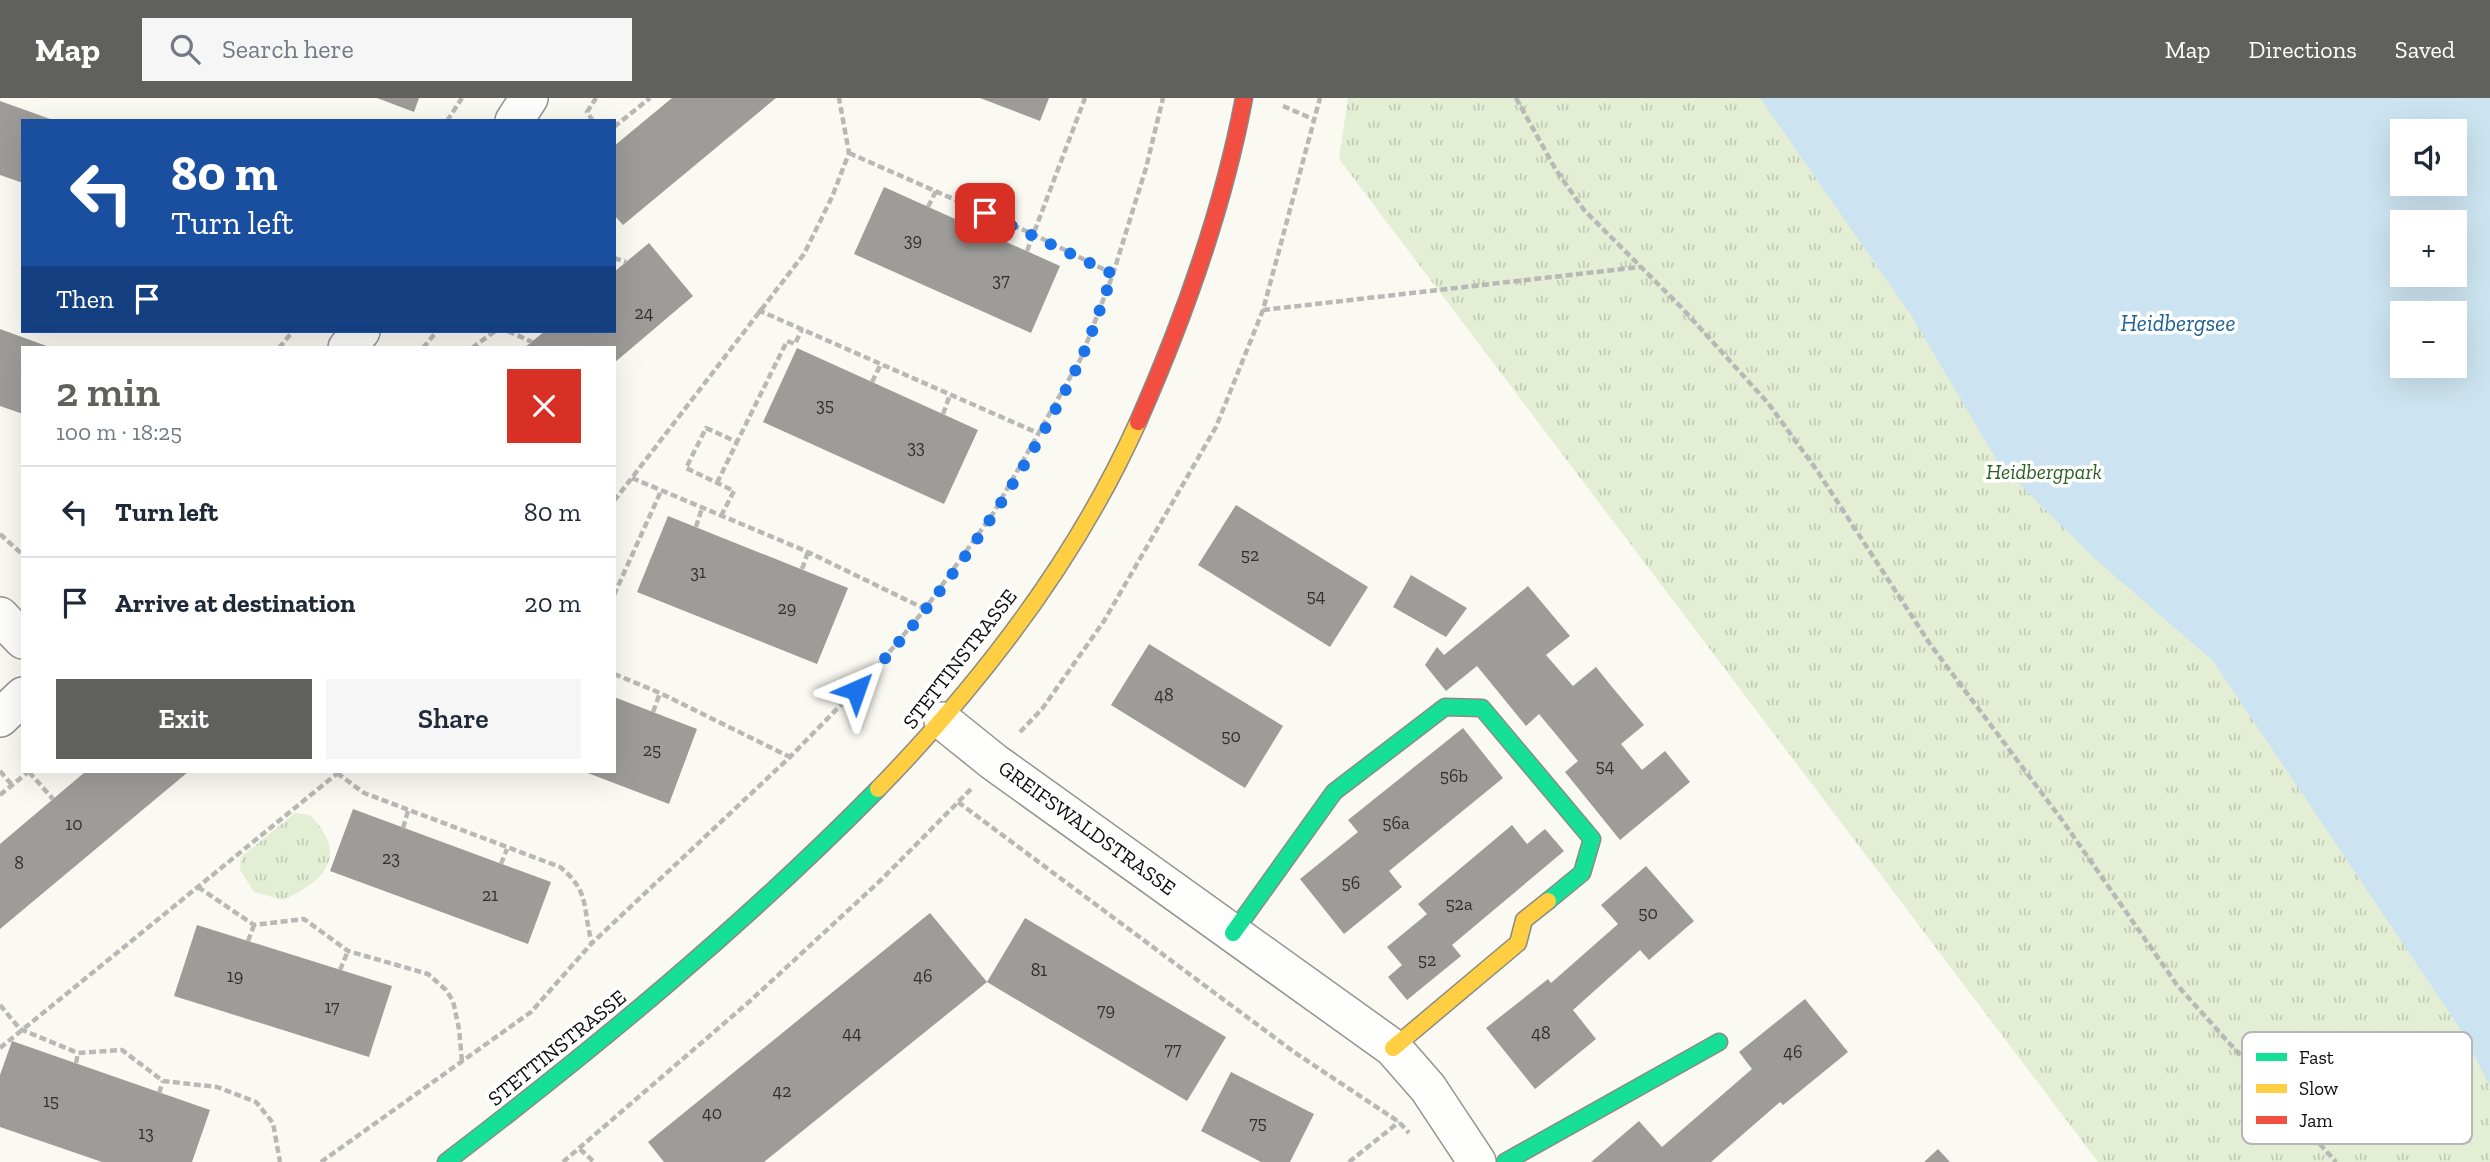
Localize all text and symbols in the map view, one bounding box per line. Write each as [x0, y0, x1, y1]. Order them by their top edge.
search box [142, 18, 632, 81]
text: Map [35, 30, 100, 69]
icon: search [166, 30, 204, 68]
text: Search here [222, 33, 354, 65]
text: Map [2165, 35, 2211, 64]
text: Directions [2249, 35, 2357, 64]
text: Saved [2395, 35, 2455, 64]
map controls [2390, 119, 2467, 378]
button: sound [2390, 119, 2467, 196]
text: 80 m [171, 144, 278, 203]
icon: left [56, 147, 147, 238]
pin [955, 183, 1015, 243]
icon: arrive [966, 194, 1004, 232]
text: Turn left [171, 204, 293, 242]
button: + [2390, 210, 2467, 287]
house number: 39 [904, 229, 922, 251]
house number: 37 [992, 269, 1010, 291]
icon: arrive [128, 280, 166, 318]
text: Then [56, 283, 114, 315]
button: − [2390, 301, 2467, 378]
house number: 24 [635, 302, 654, 324]
water label: Heidbergsee [2121, 309, 2235, 337]
text: 2 min [56, 366, 160, 417]
button: close [507, 369, 581, 443]
house number: 35 [816, 394, 834, 416]
text: 100 m · 18:25 [56, 418, 182, 446]
house number: 33 [907, 436, 925, 458]
park label: Heidbergpark [1986, 459, 2102, 484]
icon: left [56, 493, 94, 531]
text: Turn left [115, 496, 218, 528]
text: 80 m [524, 496, 581, 528]
house number: 52 [1241, 544, 1259, 566]
house number: 31 [690, 561, 706, 583]
icon: arrive [56, 584, 94, 622]
street label: STETTINSTRASSE [897, 584, 1022, 734]
house number: 54 [1307, 585, 1326, 607]
text: Arrive at destination [115, 587, 355, 619]
text: 20 m [524, 587, 581, 619]
house number: 29 [778, 597, 796, 619]
position arrow [819, 653, 893, 727]
button: Exit [56, 679, 312, 759]
button: Share [326, 679, 581, 759]
house number: 48 [1154, 684, 1174, 706]
house number: 50 [1221, 725, 1241, 747]
house number: 25 [643, 739, 661, 761]
street label: GREIFSWALDSTRASSE [994, 755, 1181, 900]
house number: 54 [1596, 755, 1615, 777]
house number: 56b [1440, 765, 1468, 787]
house number: 56a [1382, 812, 1410, 834]
house number: 10 [65, 813, 83, 835]
house number: 23 [382, 847, 400, 869]
house number: 8 [14, 852, 24, 874]
house number: 56 [1342, 872, 1360, 894]
house number: 21 [482, 884, 498, 906]
house number: 52a [1445, 893, 1473, 915]
house number: 50 [1638, 902, 1658, 924]
house number: 52 [1418, 949, 1436, 971]
house number: 81 [1031, 959, 1047, 981]
house number: 19 [227, 965, 243, 987]
house number: 46 [913, 965, 933, 987]
street label: STETTINSTRASSE [483, 984, 631, 1111]
house number: 17 [324, 996, 340, 1018]
house number: 79 [1097, 999, 1115, 1021]
house number: 44 [842, 1022, 862, 1044]
house number: 48 [1531, 1022, 1551, 1044]
legend [2242, 1032, 2472, 1144]
house number: 77 [1165, 1038, 1182, 1060]
house number: 46 [1783, 1041, 1803, 1063]
text: Fast [2299, 1046, 2334, 1069]
text: Slow [2299, 1077, 2339, 1100]
house number: 42 [773, 1080, 791, 1102]
house number: 15 [43, 1090, 59, 1112]
house number: 40 [702, 1102, 722, 1124]
text: Jam [2299, 1109, 2333, 1132]
house number: 75 [1249, 1112, 1267, 1134]
house number: 13 [138, 1122, 154, 1144]

